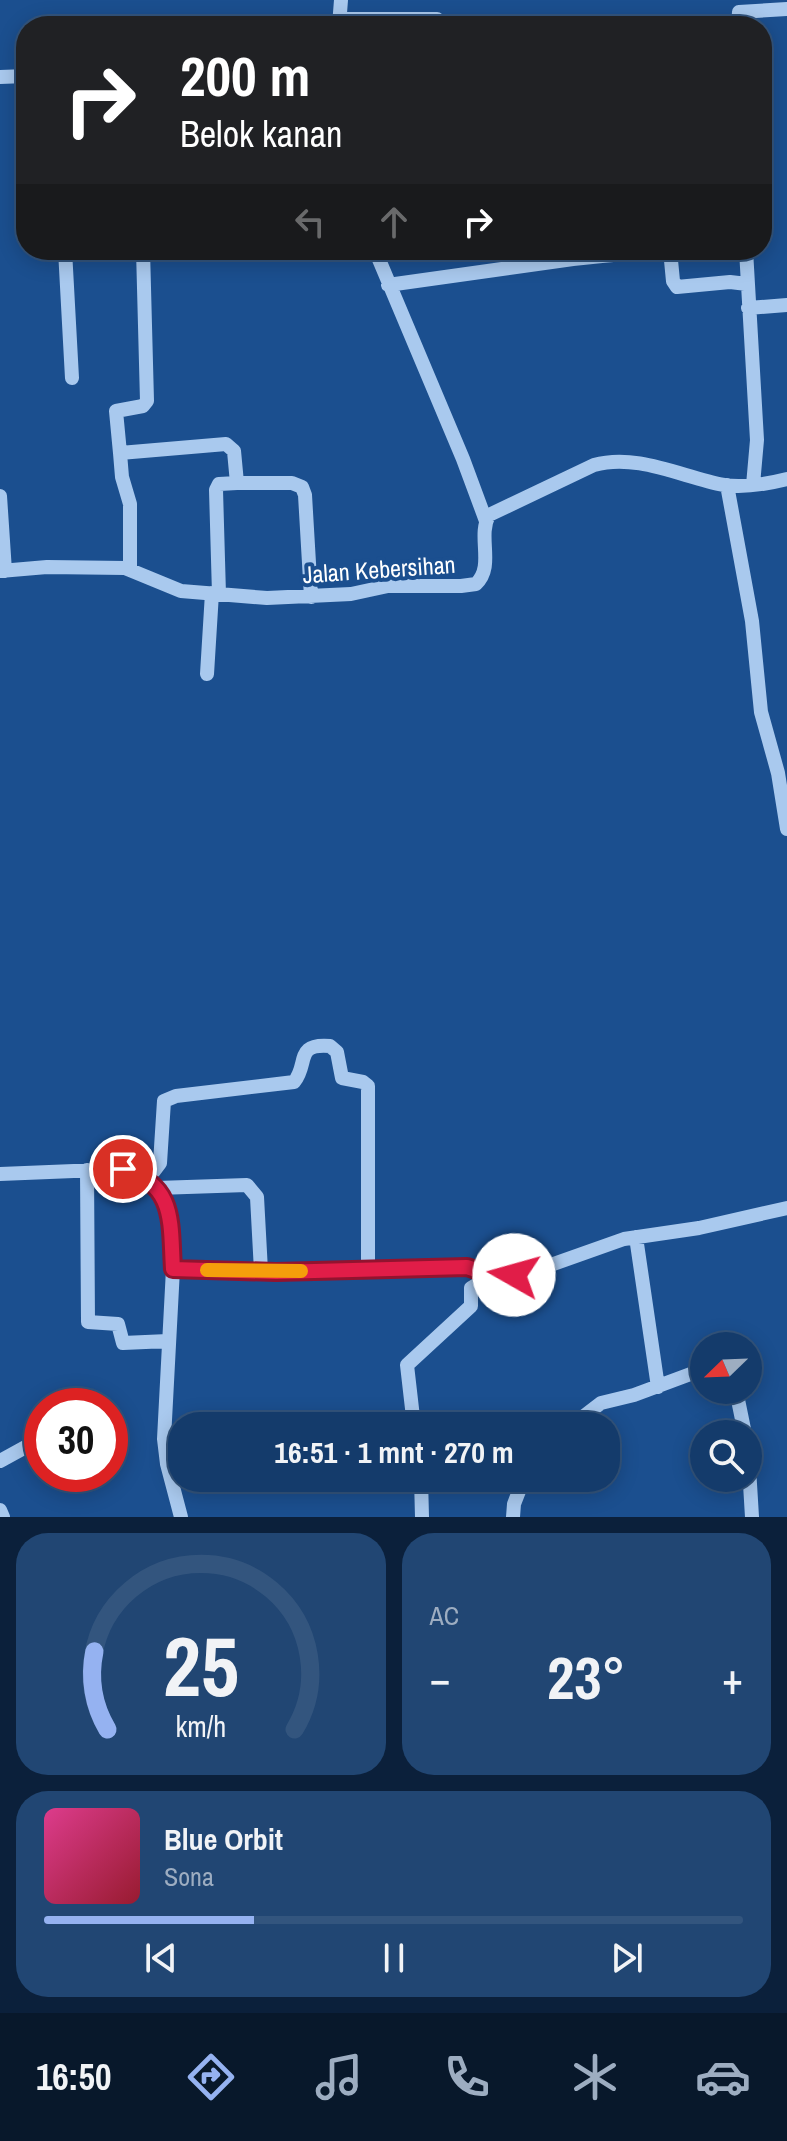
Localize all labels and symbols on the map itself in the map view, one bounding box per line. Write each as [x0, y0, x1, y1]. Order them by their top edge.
street label: Jalan Kebersihan [301, 548, 457, 590]
pin [89, 1135, 157, 1203]
position arrow [472, 1233, 556, 1317]
north arrow [690, 1332, 762, 1404]
speed limit sign: 30 [24, 1388, 128, 1492]

